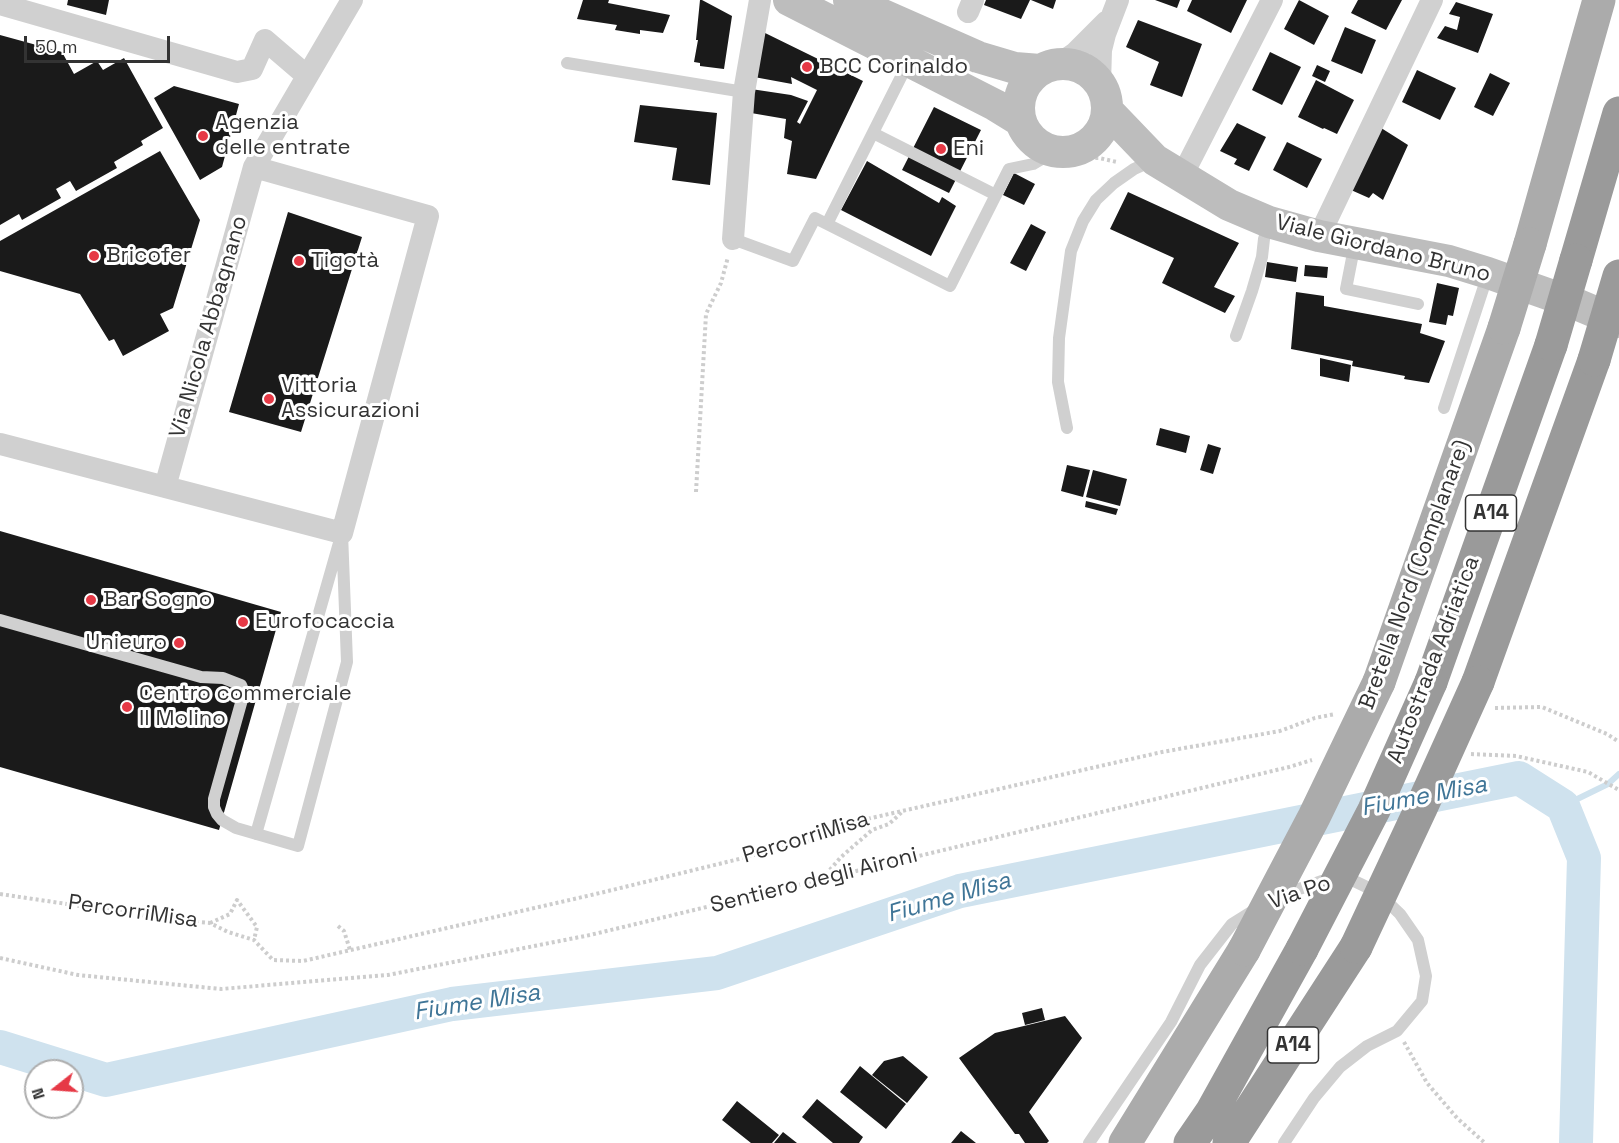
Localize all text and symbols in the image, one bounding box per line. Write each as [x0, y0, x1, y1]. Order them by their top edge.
scale bar [27, 24, 172, 62]
text: 50 m [35, 35, 77, 58]
place label: BCC Corinaldo [819, 54, 968, 80]
marker: BCC Corinaldo [800, 60, 814, 74]
place label: Agenzia delle entrate [215, 110, 351, 162]
marker: Agenzia delle entrate [196, 129, 210, 143]
place label: Eni [953, 136, 984, 162]
marker: Eni [934, 142, 948, 156]
street label: Viale Giordano Bruno [1273, 210, 1493, 288]
street label: Via Nicola Abbagnano [165, 213, 253, 441]
place label: Bricofer [106, 243, 191, 269]
place label: Tigotà [311, 248, 379, 274]
marker: Bricofer [87, 249, 101, 263]
marker: Tigotà [292, 254, 306, 268]
place label: Vittoria Assicurazioni [281, 373, 420, 424]
marker: Vittoria Assicurazioni [262, 392, 276, 406]
street label: Bretella Nord (Complanare) [1354, 437, 1476, 713]
road number: A14 [1466, 495, 1516, 531]
street label: Autostrada Adriatica [1382, 553, 1486, 767]
place label: Bar Sogno [103, 587, 212, 613]
marker: Bar Sogno [84, 593, 98, 607]
place label: Eurofocaccia [255, 609, 395, 635]
marker: Eurofocaccia [236, 615, 250, 629]
place label: Unieuro [85, 630, 167, 656]
marker: Unieuro [172, 636, 186, 650]
place label: Centro commerciale Il Molino [139, 681, 352, 732]
marker: Centro commerciale Il Molino [120, 700, 134, 714]
water label: Fiume Misa [1359, 771, 1489, 823]
street label: PercorriMisa [739, 806, 873, 870]
street label: Sentiero degli Aironi [708, 842, 920, 920]
water label: Fiume Misa [884, 867, 1014, 929]
street label: Via Po [1266, 870, 1334, 916]
street label: PercorriMisa [66, 890, 200, 934]
water label: Fiume Misa [412, 979, 542, 1027]
road number: A14 [1268, 1027, 1318, 1063]
north arrow [24, 1059, 84, 1119]
text: N [27, 1086, 50, 1102]

